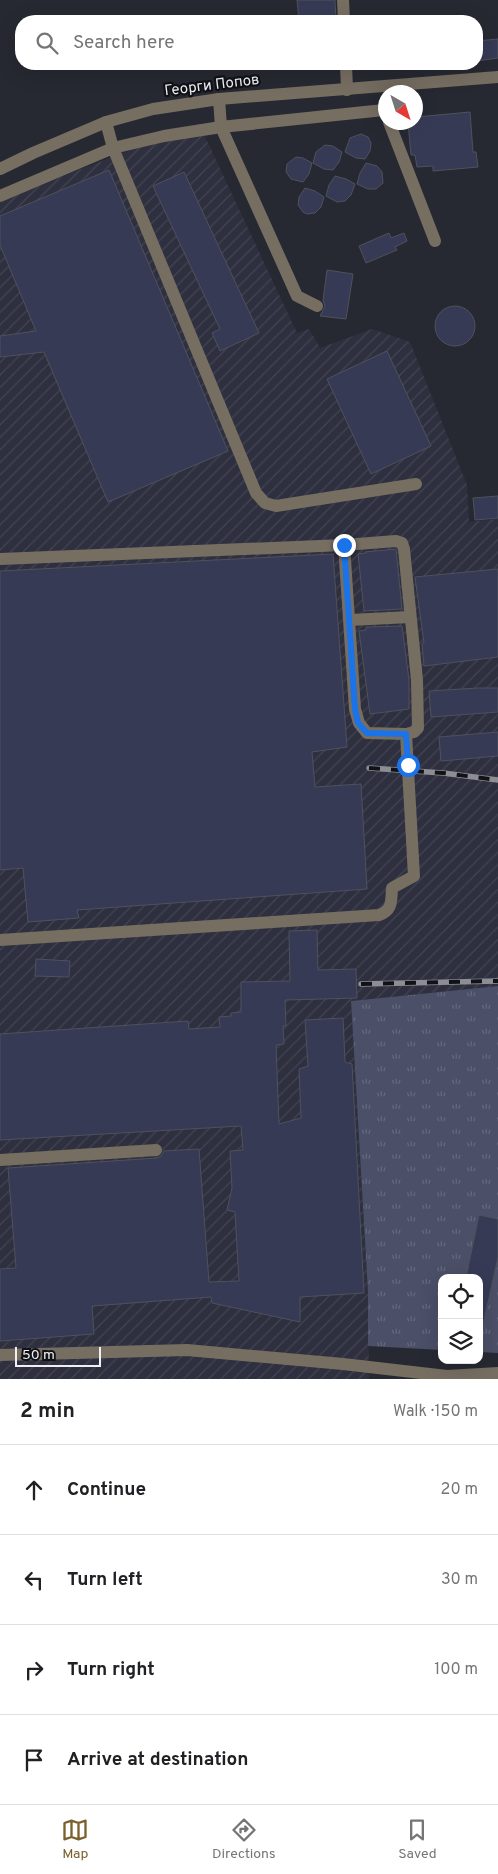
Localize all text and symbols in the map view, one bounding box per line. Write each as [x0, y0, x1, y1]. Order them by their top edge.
search box [15, 15, 483, 70]
icon: search [33, 29, 61, 57]
text: Search here [73, 31, 175, 55]
street label: Георги Попов [163, 71, 261, 101]
north arrow [378, 85, 423, 130]
route end [333, 534, 356, 557]
route start [397, 754, 420, 777]
map controls [438, 1274, 483, 1364]
button: locate [438, 1274, 483, 1319]
button: layers [438, 1319, 483, 1364]
scale bar [15, 1344, 101, 1367]
text: 50 m [22, 1347, 55, 1364]
text: 2 min [20, 1398, 75, 1425]
text: Walk · 150 m [393, 1402, 478, 1422]
icon: ahead [20, 1476, 48, 1504]
text: Continue [67, 1478, 146, 1502]
text: 20 m [441, 1480, 478, 1500]
icon: left [20, 1566, 48, 1594]
text: Turn left [67, 1568, 143, 1592]
text: 30 m [441, 1570, 478, 1590]
icon: right [20, 1656, 48, 1684]
text: Turn right [67, 1658, 155, 1682]
text: 100 m [434, 1660, 478, 1680]
icon: arrive [20, 1746, 48, 1774]
text: Arrive at destination [67, 1748, 248, 1772]
tab: Map [61, 1816, 89, 1863]
tab: Directions [212, 1816, 276, 1863]
tab: Saved [398, 1816, 437, 1863]

